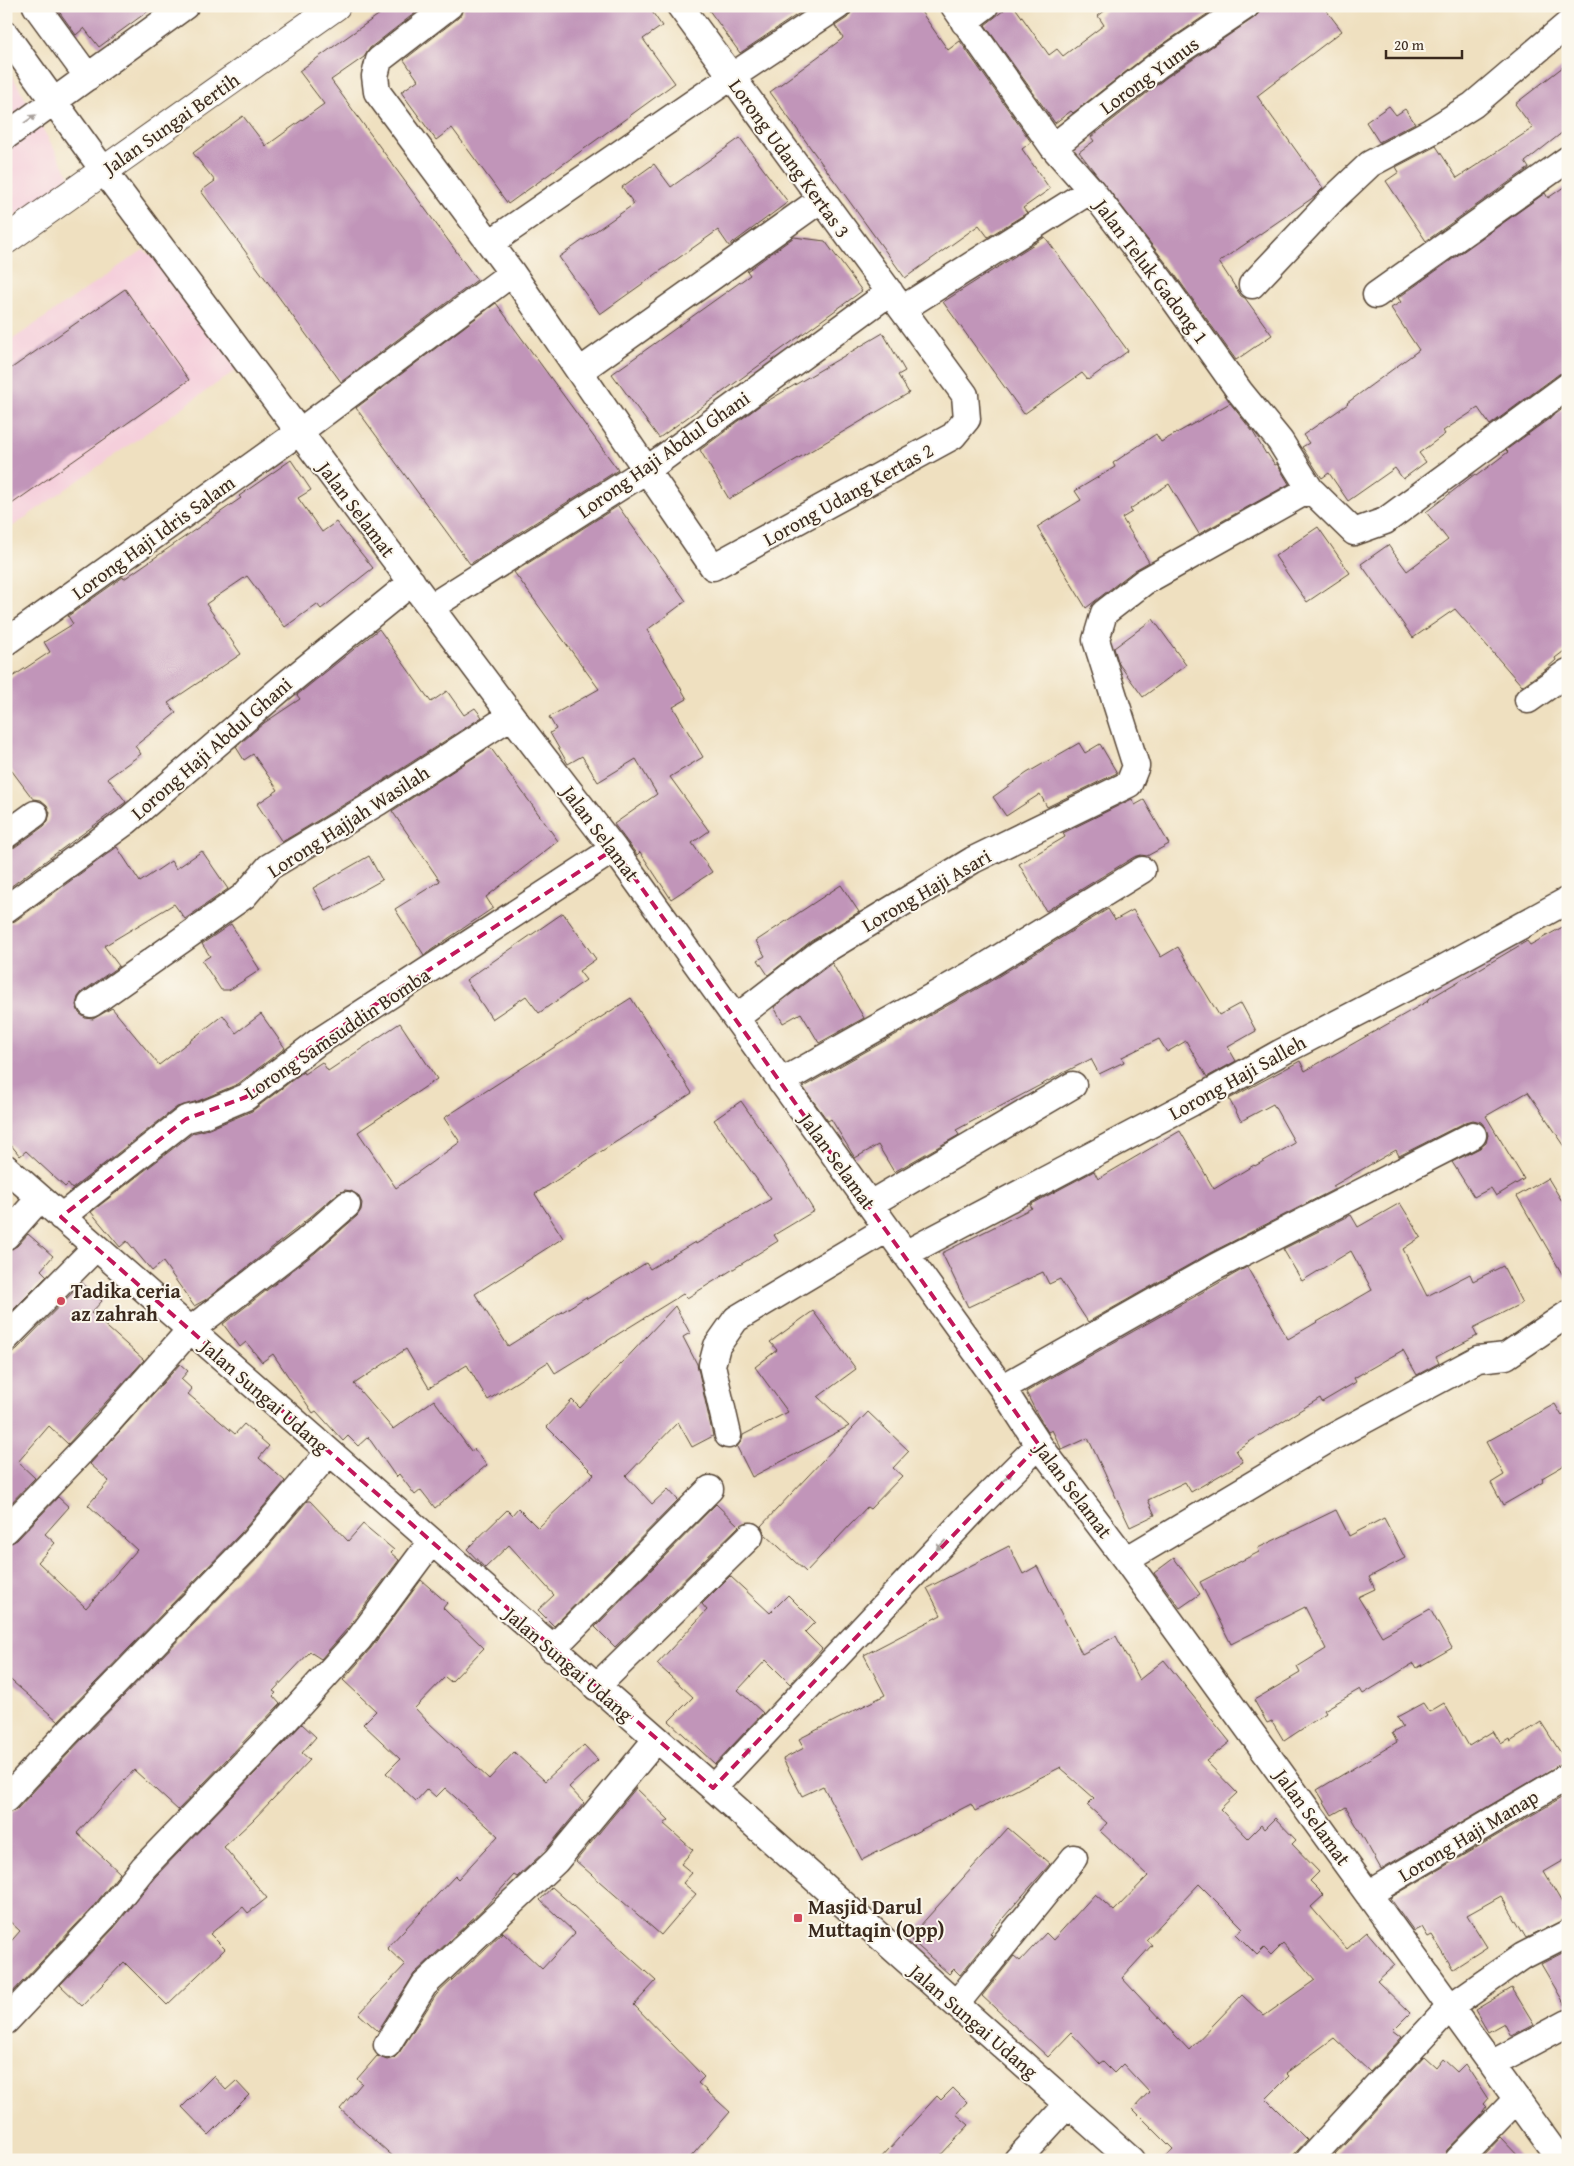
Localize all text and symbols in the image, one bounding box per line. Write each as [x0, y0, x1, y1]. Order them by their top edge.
scale bar [1386, 28, 1463, 60]
street label: Lorong Yunus [1093, 29, 1205, 121]
text: 20 m [1394, 34, 1425, 55]
street label: Jalan Sungai Bertih [94, 65, 245, 183]
street label: Lorong Udang Kertas 3 [722, 72, 858, 244]
one-way arrow [23, 114, 37, 124]
street label: Jalan Teluk Gadong 1 [1086, 190, 1216, 349]
street label: Lorong Haji Abdul Ghani [571, 383, 756, 525]
street label: Lorong Udang Kertas 2 [758, 435, 938, 553]
street label: Jalan Selamat [309, 453, 403, 563]
street label: Lorong Haji Idris Salam [65, 467, 241, 606]
street label: Lorong Haji Abdul Ghani [124, 670, 298, 826]
street label: Lorong Hajjah Wasilah [261, 758, 435, 884]
street label: Jalan Selamat [553, 777, 647, 887]
street label: Lorong Haji Asari [856, 841, 996, 939]
street label: Lorong Samsuddin Bomba [238, 960, 436, 1106]
street label: Lorong Haji Salleh [1163, 1027, 1311, 1127]
street label: Jalan Selamat [791, 1104, 883, 1215]
place label: Tadika ceria az zahrah [71, 1276, 181, 1328]
marker: Tadika ceria az zahrah [55, 1295, 67, 1307]
street label: Jalan Sungai Udang [192, 1330, 336, 1460]
street label: Jalan Selamat [1026, 1434, 1120, 1544]
one-way arrow [1001, 1471, 1013, 1483]
one-way arrow [935, 1538, 947, 1550]
street label: Jalan Sungai Udang [496, 1598, 640, 1728]
one-way arrow [740, 1747, 752, 1759]
street label: Jalan Selamat [1266, 1760, 1358, 1871]
street label: Lorong Haji Manap [1392, 1781, 1544, 1888]
place label: Masjid Darul Muttaqin (Opp) [808, 1892, 944, 1944]
marker: Masjid Darul Muttaqin (Opp) [792, 1912, 804, 1924]
street label: Jalan Sungai Udang [901, 1955, 1045, 2085]

